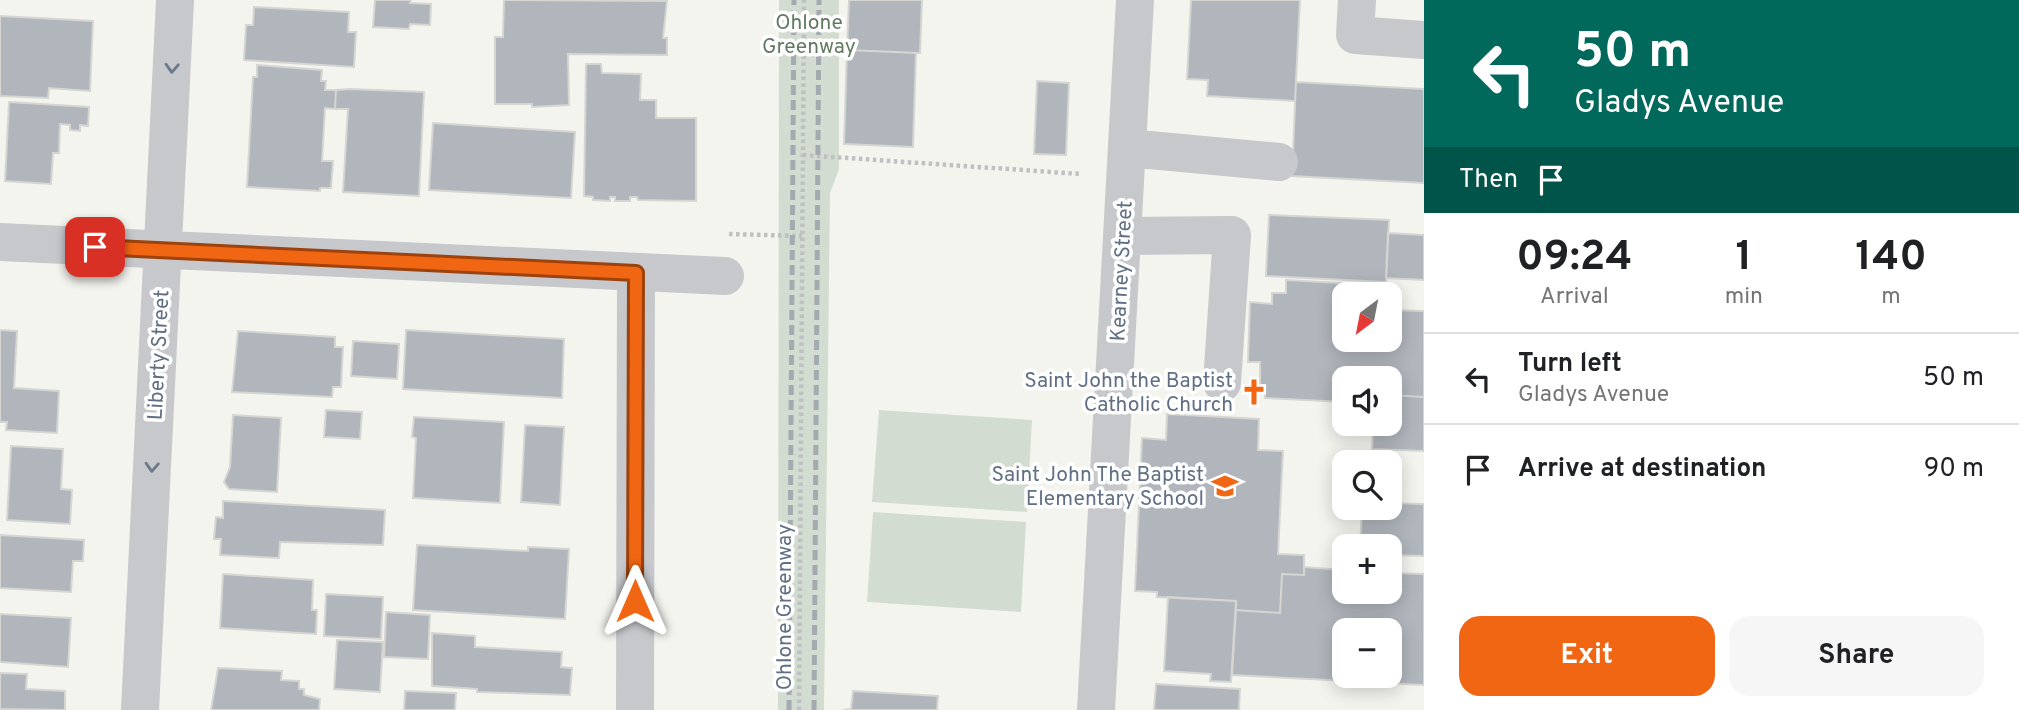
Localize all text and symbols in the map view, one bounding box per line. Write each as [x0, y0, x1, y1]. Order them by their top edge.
park label: Ohlone Greenway [762, 10, 856, 61]
text: 50 m [1574, 23, 1691, 85]
icon: left [1459, 28, 1550, 119]
one-way arrow [165, 63, 180, 74]
text: Gladys Avenue [1574, 84, 1784, 124]
icon: arrive [1532, 161, 1570, 199]
text: Then [1459, 164, 1518, 197]
street label: Kearney Street [1105, 200, 1140, 342]
pin [65, 217, 125, 277]
icon: arrive [76, 228, 114, 266]
text: 09:24 [1516, 232, 1633, 285]
text: 1 [1736, 232, 1752, 285]
text: 140 [1855, 232, 1927, 285]
north arrow [1332, 282, 1402, 352]
map controls [1332, 282, 1402, 688]
text: Arrival [1540, 283, 1609, 312]
text: min [1725, 283, 1763, 312]
text: m [1881, 283, 1901, 312]
street label: Liberty Street [143, 289, 176, 421]
text: Turn left [1518, 348, 1622, 381]
icon: left [1459, 360, 1497, 398]
text: 50 m [1923, 362, 1984, 395]
button: sound [1332, 366, 1402, 436]
place label: Saint John the Baptist Catholic Church [1024, 368, 1233, 419]
church icon: Saint John the Baptist Catholic Church [1239, 377, 1269, 407]
text: Gladys Avenue [1518, 381, 1669, 410]
button: search [1332, 450, 1402, 520]
icon: arrive [1459, 451, 1497, 489]
text: Arrive at destination [1518, 453, 1766, 486]
text: 90 m [1924, 453, 1984, 486]
one-way arrow [145, 461, 160, 472]
place label: Saint John The Baptist Elementary School [991, 462, 1204, 513]
school or university icon: Saint John The Baptist Elementary School [1210, 471, 1240, 501]
street label: Ohlone Greenway [772, 524, 799, 690]
button: + [1332, 534, 1402, 604]
position arrow [598, 564, 672, 638]
button: Exit [1459, 616, 1715, 696]
button: Share [1729, 616, 1984, 696]
button: − [1332, 618, 1402, 688]

